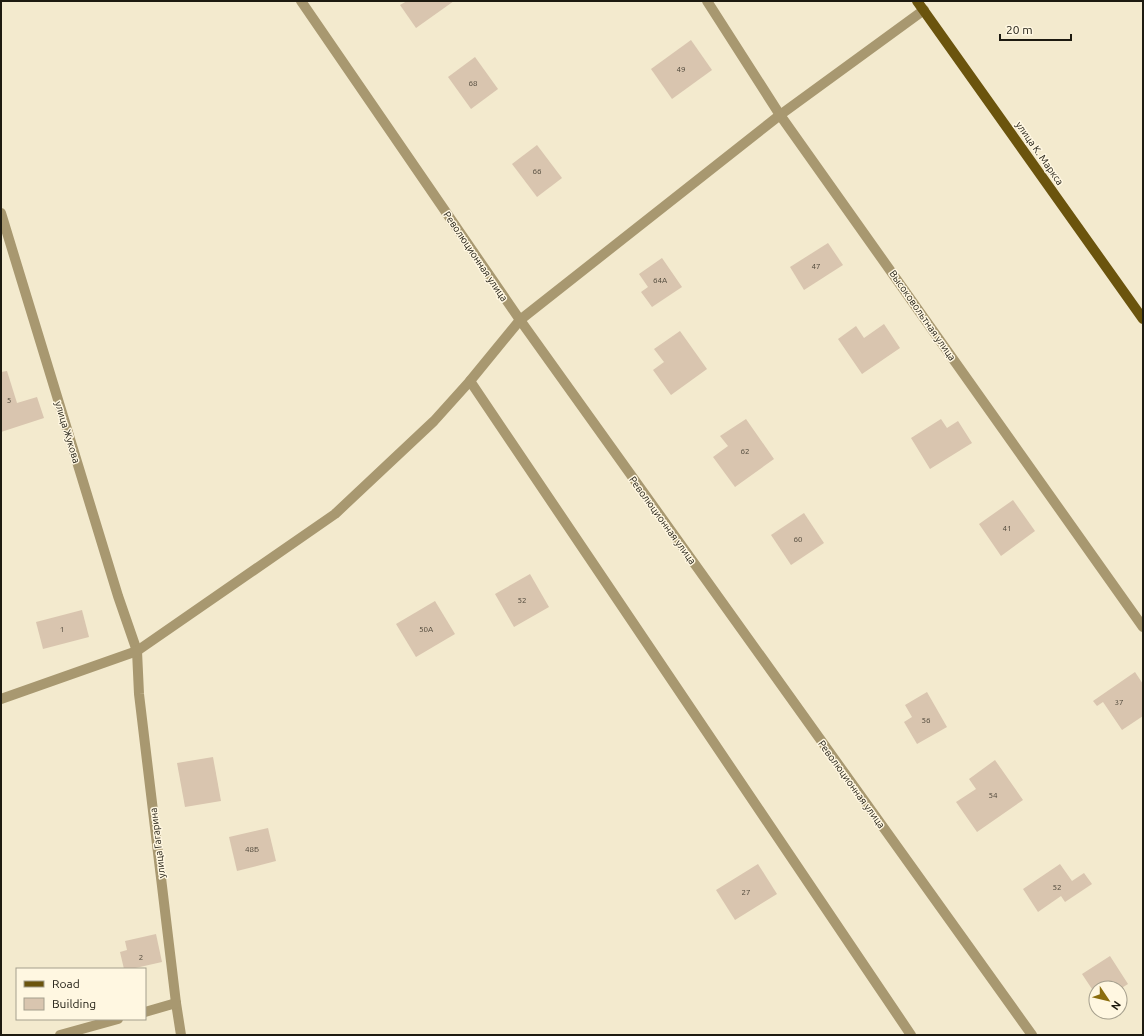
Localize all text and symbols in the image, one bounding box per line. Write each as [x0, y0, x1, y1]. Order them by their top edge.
scale bar [1000, 16, 1071, 42]
text: 20 m [1006, 23, 1033, 36]
house number: 49 [676, 65, 686, 74]
house number: 68 [468, 79, 478, 88]
street label: улица К. Маркса [1014, 119, 1066, 187]
house number: 66 [532, 167, 542, 176]
street label: Революционная улица [441, 209, 510, 303]
house number: 47 [811, 262, 821, 271]
street label: Высоковольтная улица [887, 268, 958, 362]
house number: 64А [653, 276, 668, 285]
house number: 5 [7, 396, 11, 405]
street label: улица Жукова [53, 400, 82, 464]
house number: 62 [740, 447, 750, 456]
street label: Революционная улица [627, 474, 698, 566]
house number: 41 [1002, 524, 1012, 533]
house number: 60 [793, 535, 803, 544]
house number: 52 [517, 596, 527, 605]
house number: 1 [60, 625, 64, 634]
house number: 50А [419, 625, 434, 634]
house number: 37 [1114, 698, 1124, 707]
house number: 56 [921, 716, 931, 725]
street label: Революционная улица [816, 738, 887, 830]
house number: 54 [988, 791, 998, 800]
street label: улица Гагарина [148, 807, 167, 879]
house number: 48Б [245, 845, 259, 854]
house number: 52 [1052, 883, 1062, 892]
house number: 27 [741, 888, 751, 897]
house number: 2 [139, 953, 143, 962]
legend [16, 968, 146, 1020]
text: Road [52, 977, 80, 990]
north arrow [1088, 980, 1128, 1020]
text: Building [52, 997, 96, 1010]
text: N [1109, 999, 1123, 1013]

